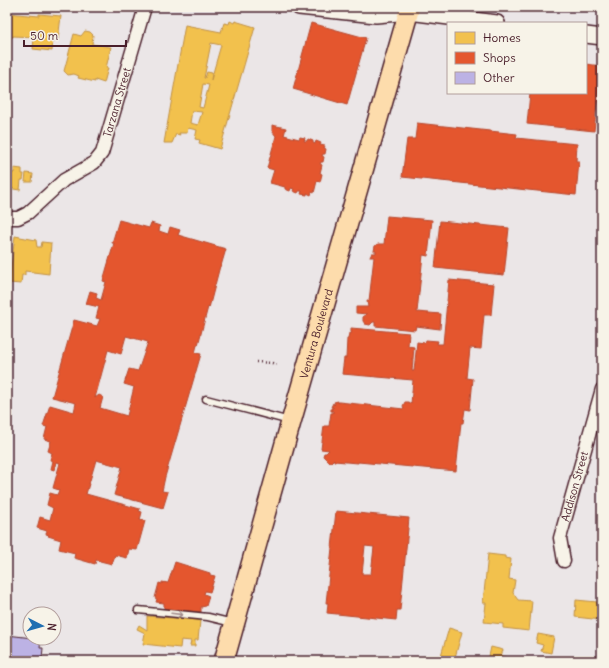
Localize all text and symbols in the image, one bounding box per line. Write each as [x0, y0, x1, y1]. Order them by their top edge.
scale bar [24, 22, 126, 48]
legend [447, 22, 587, 94]
text: 50 m [30, 28, 59, 43]
text: Homes [483, 30, 521, 45]
text: Shops [483, 50, 516, 65]
street label: Tarzana Street [100, 66, 134, 139]
text: Other [483, 70, 515, 85]
street label: Ventura Boulevard [297, 287, 336, 380]
street label: Addison Street [558, 449, 591, 523]
north arrow [22, 606, 62, 646]
one-way arrow [170, 610, 183, 618]
text: N [45, 623, 59, 632]

